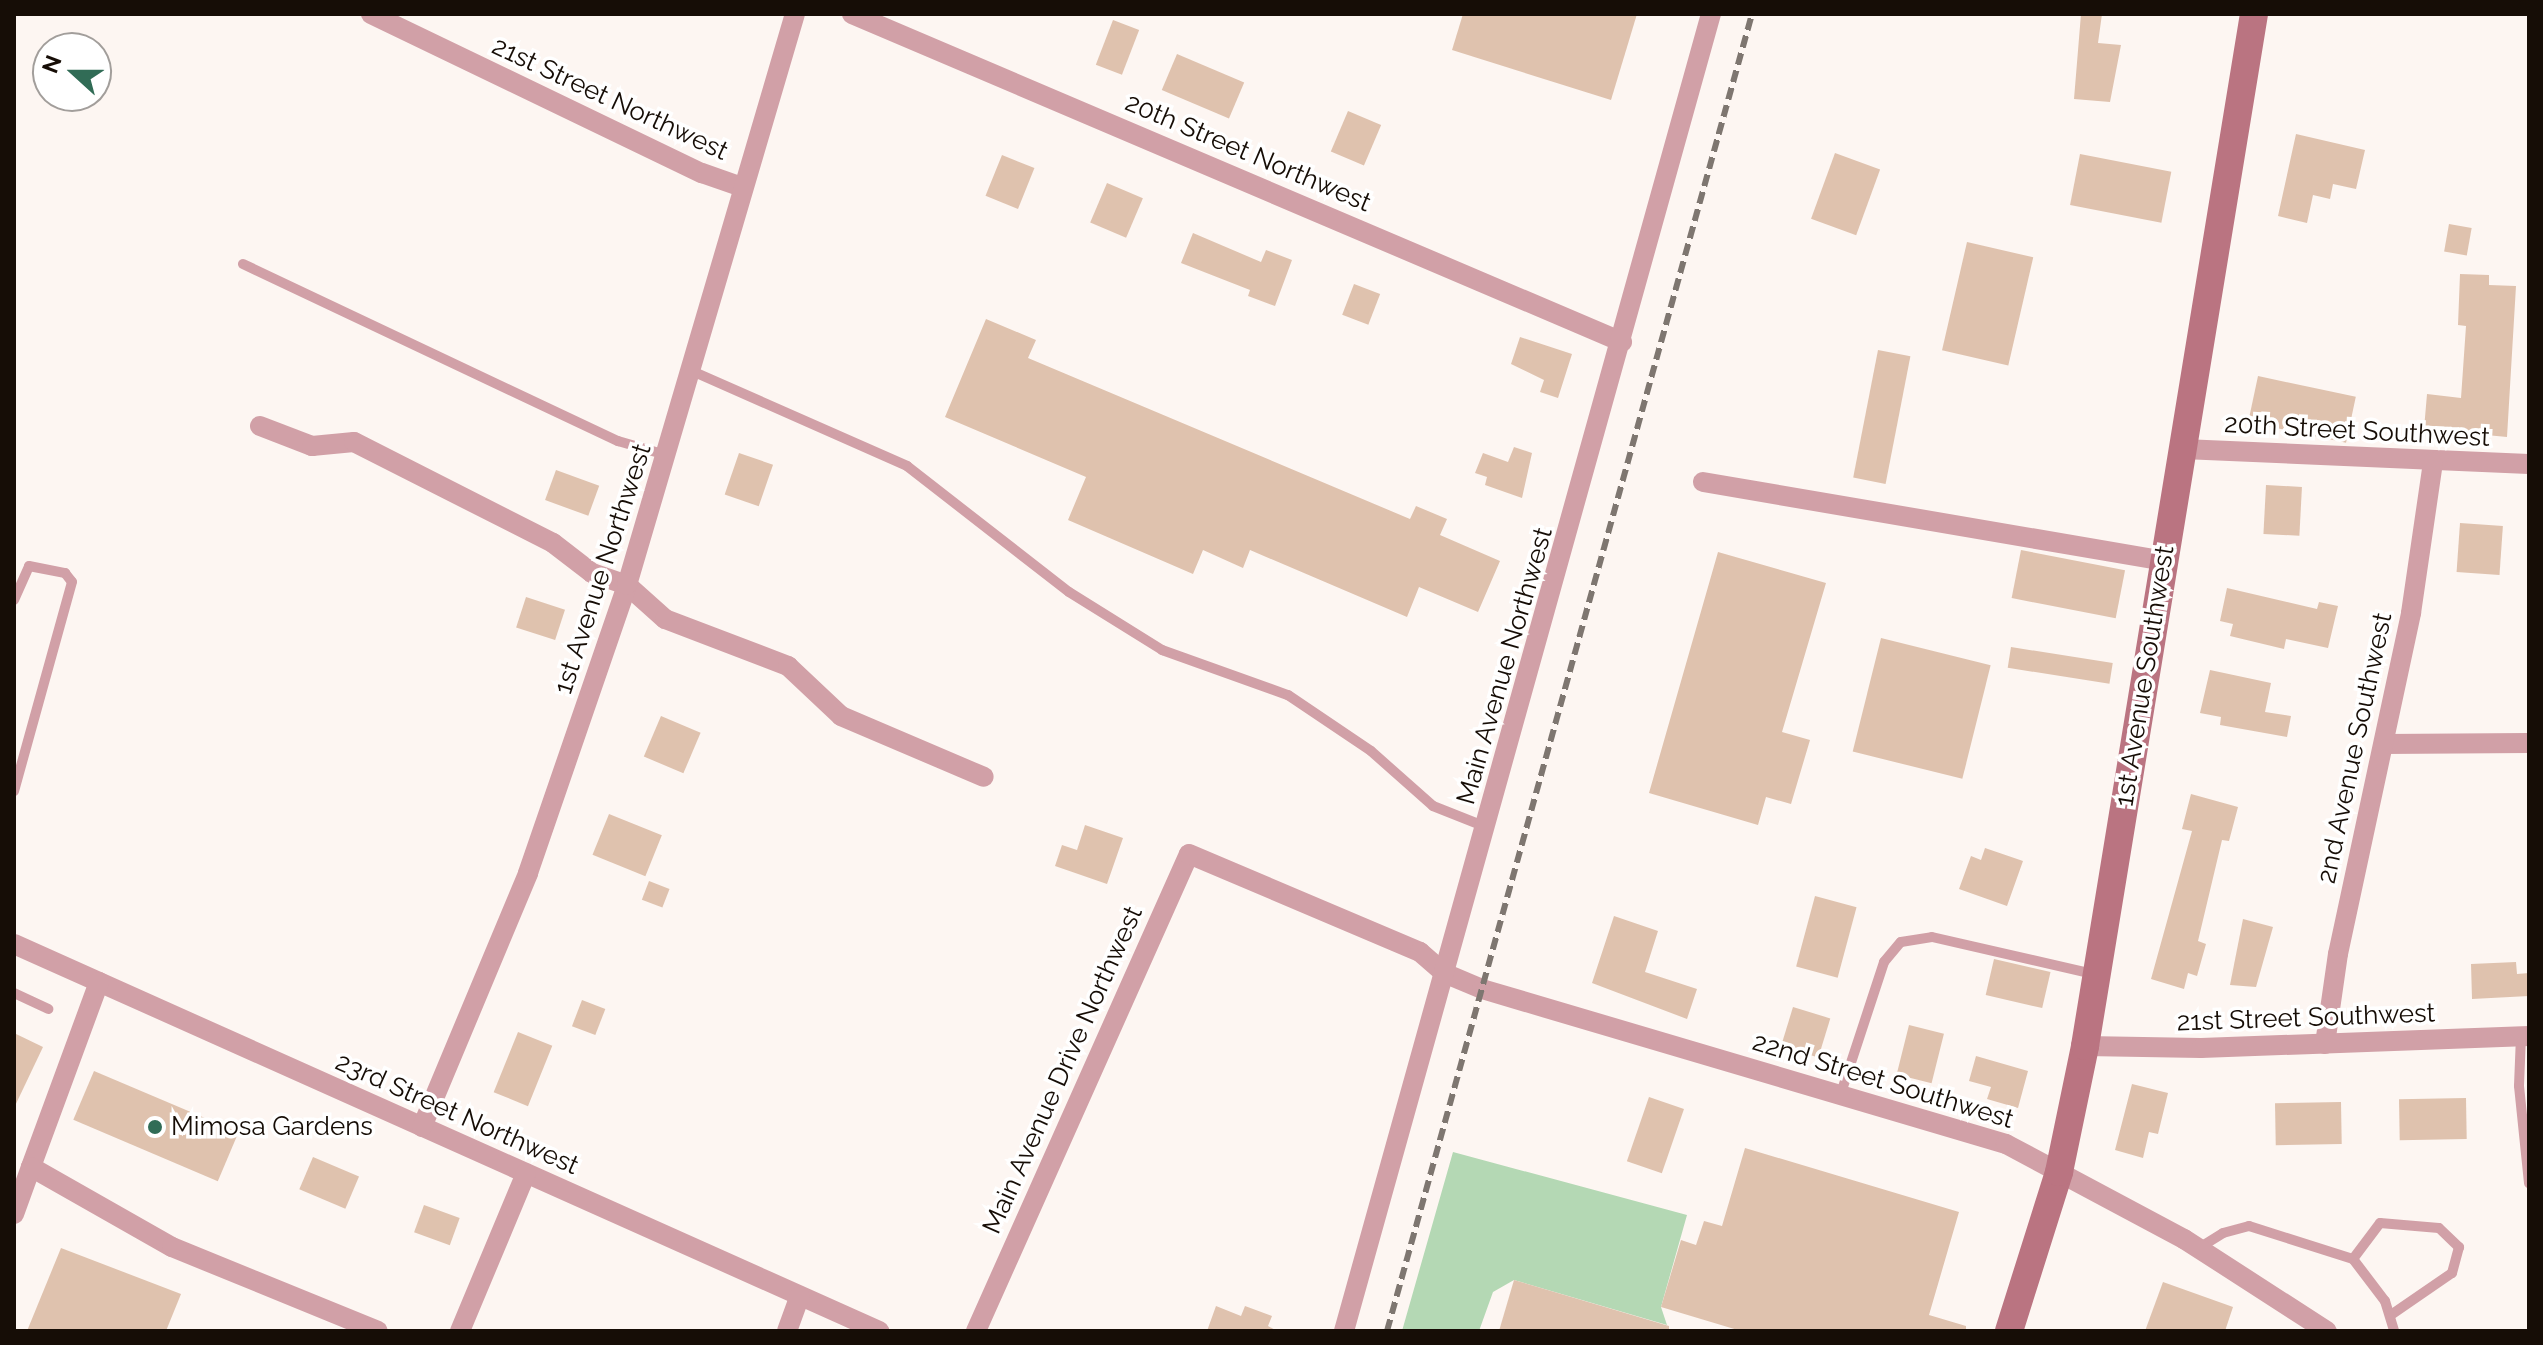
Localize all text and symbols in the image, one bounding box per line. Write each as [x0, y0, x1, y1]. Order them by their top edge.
street label: 21st Street Northwest [487, 31, 733, 167]
north arrow [32, 32, 112, 112]
text: N [36, 52, 67, 77]
street label: 20th Street Northwest [1120, 87, 1376, 219]
street label: 20th Street Southwest [2223, 408, 2491, 454]
street label: 1st Avenue Northwest [548, 440, 658, 698]
street label: Main Avenue Northwest [1450, 524, 1560, 808]
street label: 1st Avenue Southwest [2109, 543, 2181, 809]
street label: 2nd Avenue Southwest [2311, 609, 2399, 887]
street label: Main Avenue Drive Northwest [976, 901, 1150, 1239]
street label: 21st Street Southwest [2176, 998, 2436, 1038]
street label: 22nd Street Southwest [1749, 1026, 2017, 1136]
street label: 23rd Street Northwest [331, 1046, 583, 1182]
place label: Mimosa Gardens [171, 1111, 373, 1143]
marker: Mimosa Gardens [146, 1118, 164, 1136]

